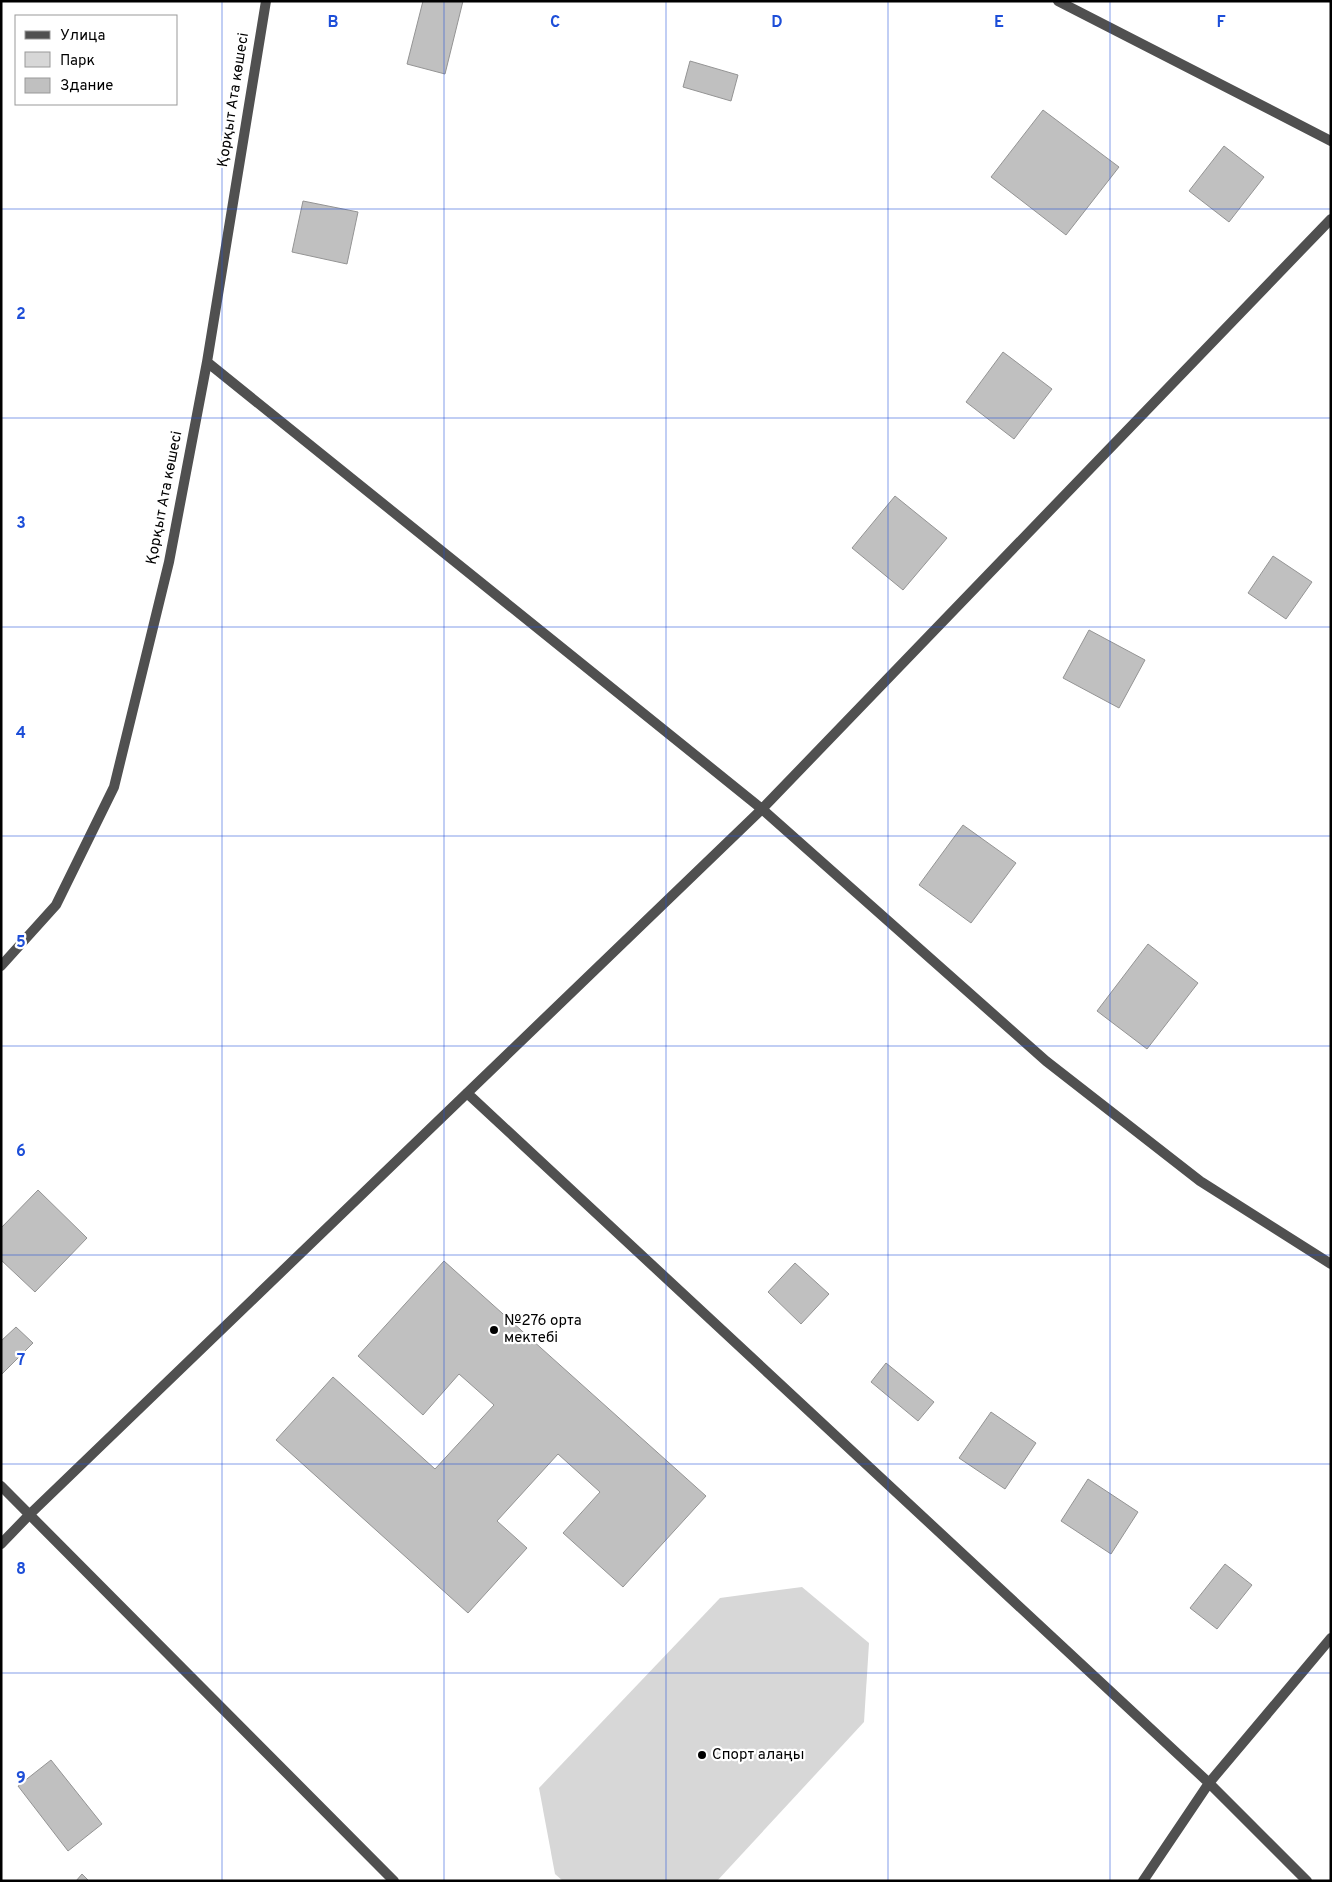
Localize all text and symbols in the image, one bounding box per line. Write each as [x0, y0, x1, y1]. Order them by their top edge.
text: B [327, 13, 339, 33]
text: C [550, 13, 560, 33]
text: D [771, 13, 783, 33]
text: E [994, 13, 1004, 33]
text: F [1216, 13, 1226, 33]
legend [15, 15, 178, 105]
text: Улица [60, 27, 105, 46]
street label: Қорқыт Ата көшесі [214, 31, 254, 169]
text: Парк [60, 52, 95, 71]
text: Здание [60, 77, 113, 96]
text: 2 [16, 305, 26, 325]
street label: Қорқыт Ата көшесі [143, 430, 187, 566]
text: 3 [16, 514, 26, 534]
text: 4 [16, 724, 26, 744]
text: 5 [16, 933, 26, 953]
text: 6 [16, 1142, 26, 1162]
place label: №276 орта мектебі [504, 1312, 582, 1348]
marker: №276 орта мектебі [488, 1324, 500, 1336]
text: 7 [17, 1351, 25, 1371]
text: 8 [16, 1560, 26, 1580]
place label: Спорт алаңы [712, 1746, 804, 1765]
marker: Спорт алаңы [696, 1749, 708, 1761]
text: 9 [16, 1769, 26, 1789]

